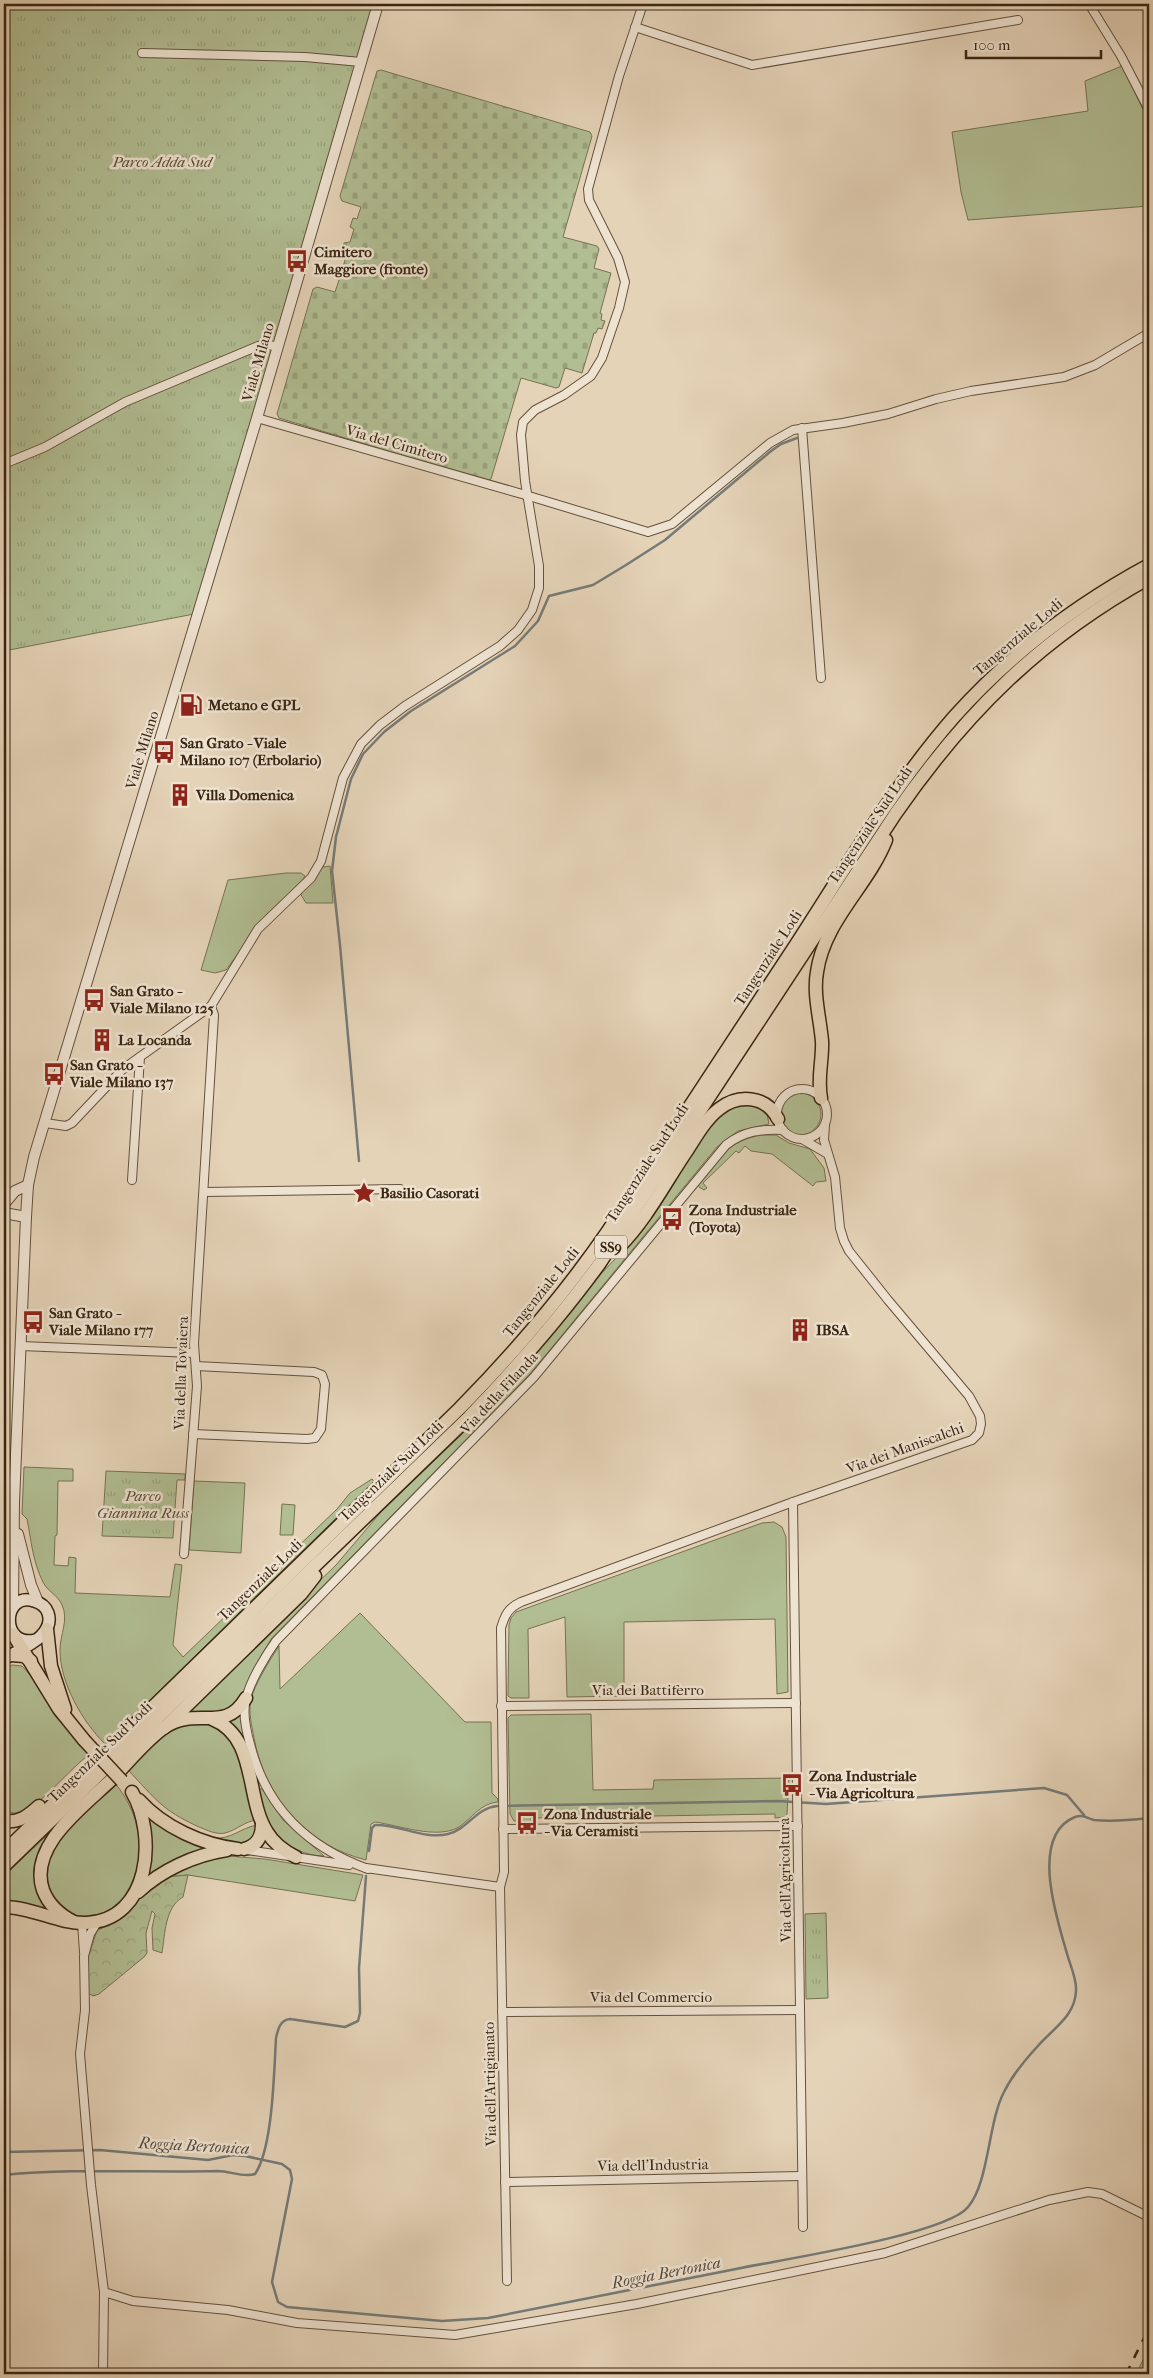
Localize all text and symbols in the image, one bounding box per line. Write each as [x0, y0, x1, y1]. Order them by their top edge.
scale bar [966, 28, 1100, 60]
text: 100 m [973, 36, 1011, 54]
park label: Parco Adda Sud [111, 153, 214, 171]
place label: Cimitero Maggiore (fronte) [313, 243, 428, 278]
bus stop icon: Cimitero Maggiore (fronte) [284, 248, 310, 274]
street label: Viale Milano [238, 320, 278, 404]
street label: Via del Cimitero [343, 421, 450, 467]
street label: Tangenziale Lodi [970, 594, 1067, 679]
fuel station icon: Metano e GPL [178, 692, 204, 718]
place label: Metano e GPL [207, 696, 301, 714]
street label: Viale Milano [121, 708, 163, 792]
place label: San Grato - Viale Milano 107 (Erbolario) [179, 734, 321, 769]
bus stop icon: San Grato - Viale Milano 107 (Erbolario) [151, 739, 177, 765]
street label: Tangenziale Sud Lodi [824, 762, 916, 887]
building icon: Villa Domenica [167, 782, 193, 808]
place label: Villa Domenica [195, 786, 295, 804]
street label: Tangenziale Lodi [730, 906, 806, 1009]
place label: San Grato - Viale Milano 125 [109, 982, 215, 1017]
bus stop icon: San Grato - Viale Milano 125 [81, 987, 107, 1013]
building icon: La Locanda [89, 1027, 115, 1053]
place label: La Locanda [118, 1031, 192, 1049]
place label: San Grato - Viale Milano 137 [69, 1056, 174, 1091]
bus stop icon: San Grato - Viale Milano 137 [41, 1061, 67, 1087]
street label: Tangenziale Sud Lodi [602, 1100, 692, 1226]
place icon: Basilio Casorati [351, 1180, 377, 1206]
place label: Basilio Casorati [380, 1184, 480, 1202]
place label: Zona Industriale (Toyota) [689, 1201, 797, 1236]
bus stop icon: Zona Industriale (Toyota) [659, 1206, 685, 1232]
road number: SS9 [595, 1236, 627, 1258]
street label: Tangenziale Lodi [499, 1243, 583, 1341]
place label: San Grato - Viale Milano 177 [48, 1304, 154, 1339]
bus stop icon: San Grato - Viale Milano 177 [20, 1309, 46, 1335]
street label: Via della Tovaiera [170, 1315, 192, 1431]
building icon: IBSA [787, 1317, 813, 1343]
place label: IBSA [816, 1321, 850, 1339]
street label: Via della Filanda [456, 1347, 542, 1438]
street label: Tangenziale Sud Lodi [335, 1416, 447, 1525]
street label: Via dei Maniscalchi [843, 1418, 967, 1478]
park label: Parco Giannina Russ [97, 1487, 189, 1522]
street label: Tangenziale Lodi [214, 1535, 306, 1625]
street label: Via dei Battiferro [591, 1681, 704, 1699]
street label: Tangenziale Sud Lodi [44, 1697, 156, 1806]
place label: Zona Industriale - Via Agricoltura [809, 1767, 917, 1802]
bus stop icon: Zona Industriale - Via Agricoltura [779, 1772, 805, 1798]
place label: Zona Industriale - Via Ceramisti [544, 1805, 652, 1840]
bus stop icon: Zona Industriale - Via Ceramisti [514, 1810, 540, 1836]
street label: Via dell'Agricoltura [775, 1817, 795, 1943]
street label: Via del Commercio [589, 1988, 712, 2006]
street label: Via dell'Artigianato [480, 2021, 500, 2147]
water label: Roggia Bertonica [137, 2133, 250, 2158]
street label: Via dell'Industria [596, 2155, 710, 2175]
water label: Roggia Bertonica [609, 2253, 722, 2293]

